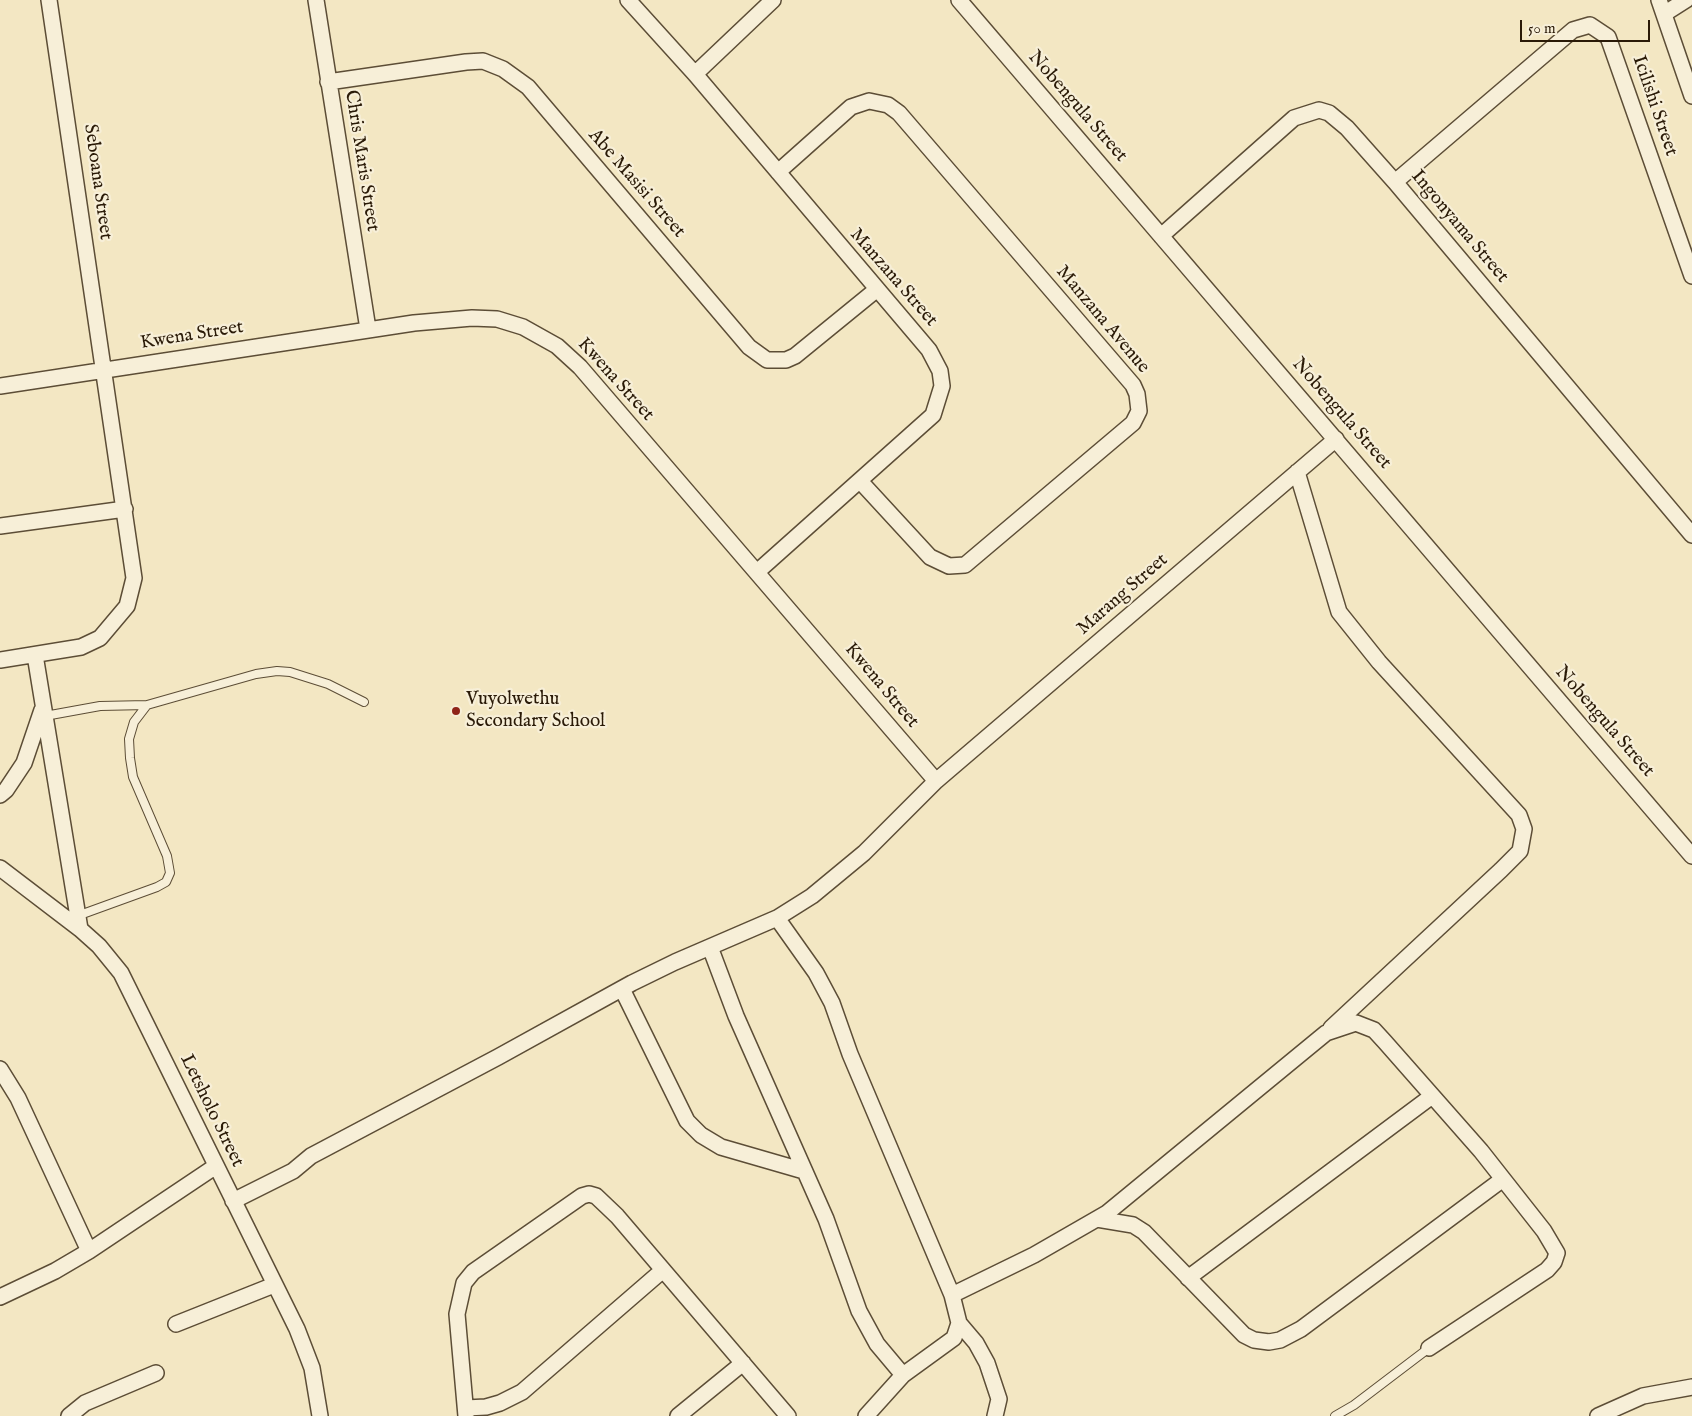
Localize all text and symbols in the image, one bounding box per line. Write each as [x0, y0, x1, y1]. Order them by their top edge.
scale bar [1522, 10, 1652, 42]
text: 50 m [1528, 19, 1556, 38]
street label: Nobengula Street [1022, 47, 1132, 167]
street label: Icilishi Street [1626, 53, 1682, 159]
street label: Chris Maris Street [339, 89, 383, 233]
street label: Seboana Street [78, 123, 116, 241]
street label: Abe Masisi Street [583, 125, 689, 243]
street label: Ingonyama Street [1405, 166, 1513, 288]
street label: Manzana Street [844, 224, 942, 332]
street label: Manzana Avenue [1050, 261, 1154, 379]
street label: Kwena Street [139, 317, 245, 355]
street label: Kwena Street [572, 334, 658, 426]
street label: Nobengula Street [1286, 354, 1396, 474]
street label: Marang Street [1073, 549, 1173, 641]
street label: Kwena Street [839, 639, 923, 733]
street label: Nobengula Street [1549, 662, 1659, 782]
place label: Vuyolwethu Secondary School [466, 689, 605, 733]
marker: Vuyolwethu Secondary School [450, 705, 462, 717]
street label: Letsholo Street [174, 1051, 248, 1171]

